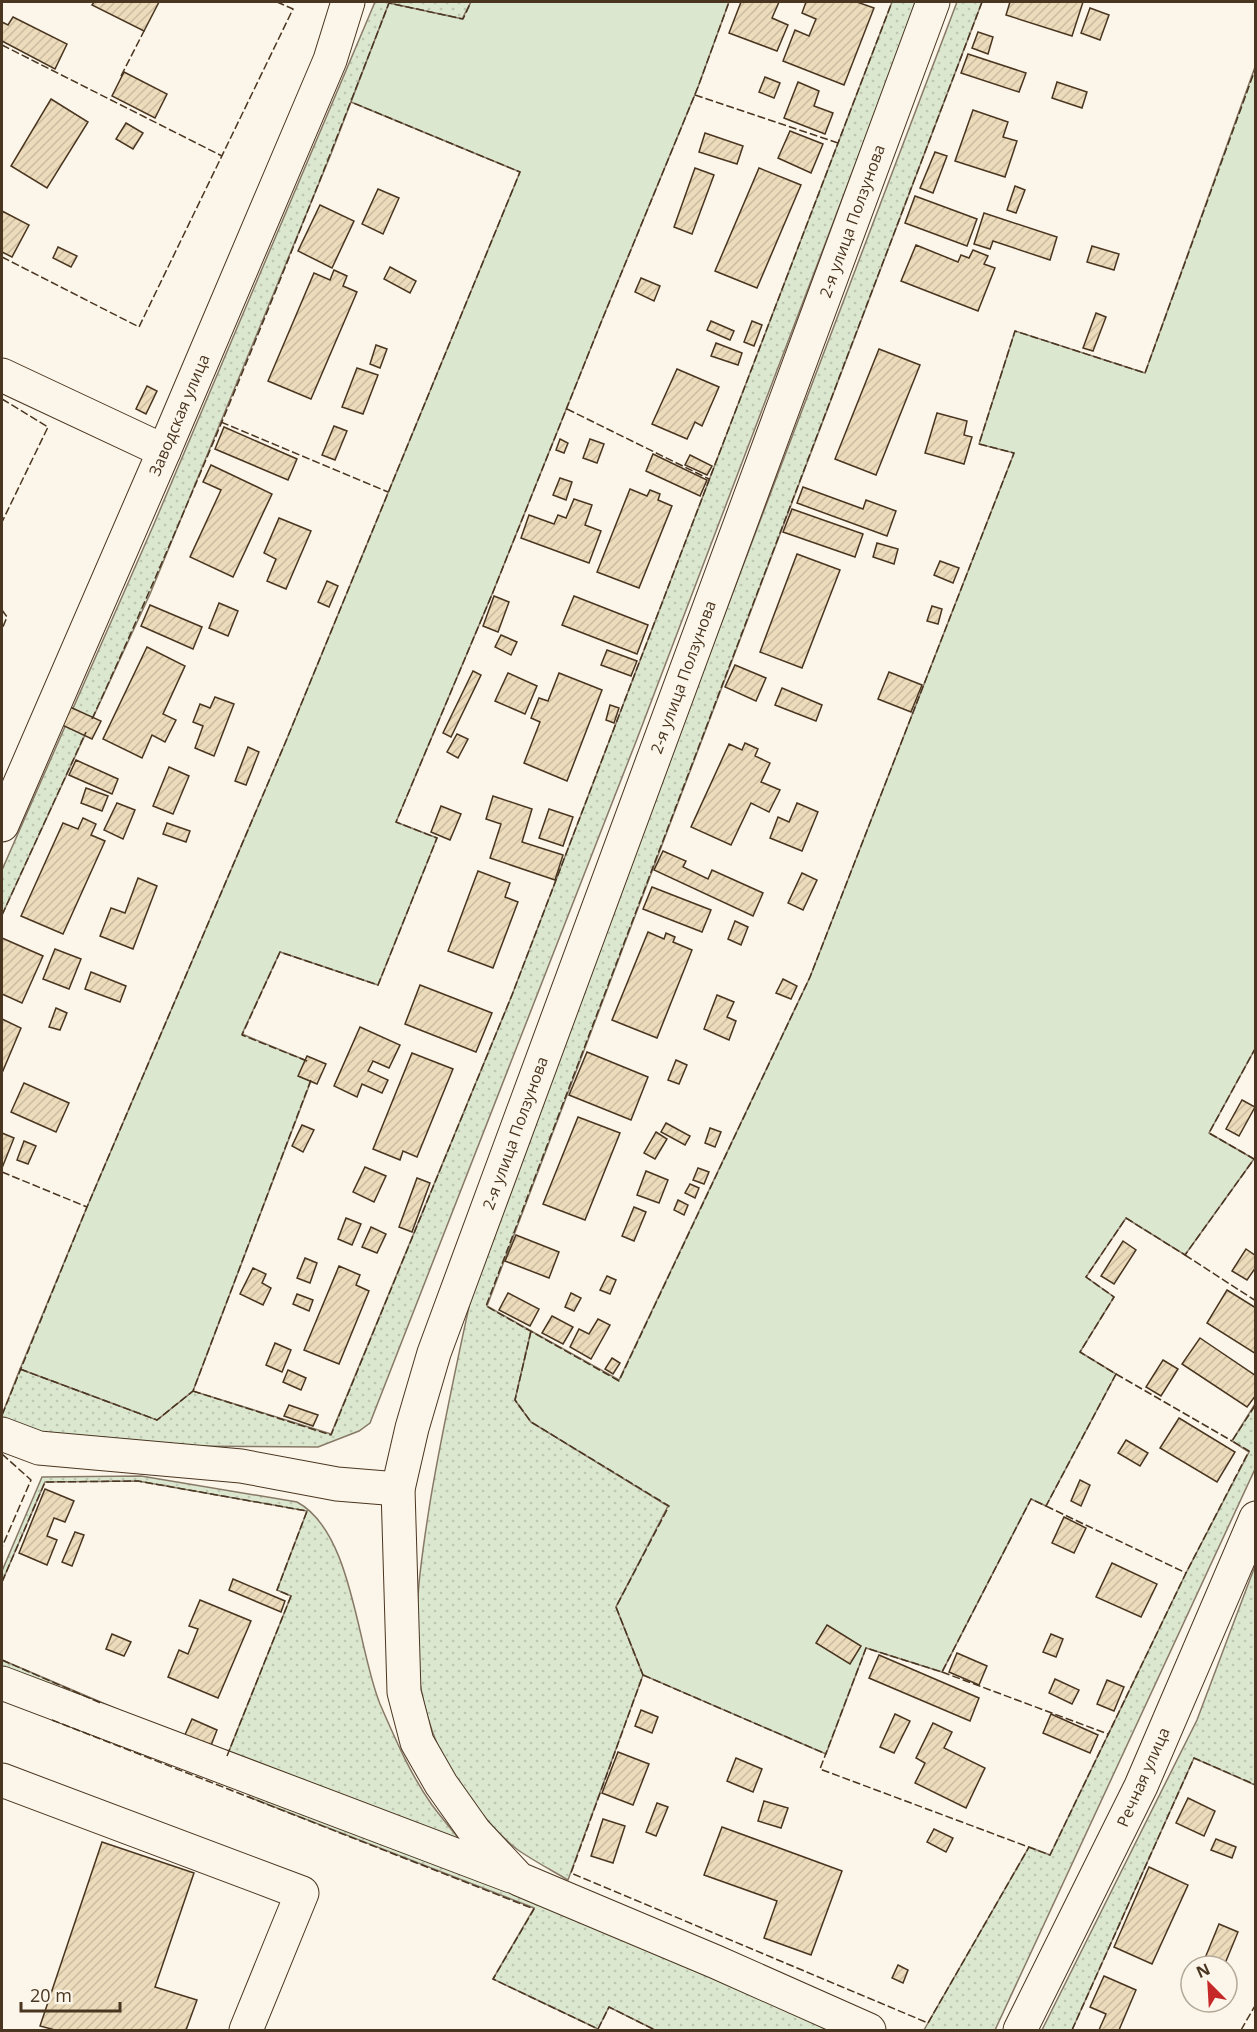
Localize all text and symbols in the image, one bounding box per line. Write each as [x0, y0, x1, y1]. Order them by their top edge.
street label: 2-я улица Ползунова [814, 141, 890, 301]
street label: Заводская улица [143, 351, 215, 479]
street label: 2-я улица Ползунова [645, 597, 721, 757]
street label: 2-я улица Ползунова [477, 1053, 553, 1213]
street label: Речная улица [1111, 1724, 1175, 1830]
north arrow [1179, 1954, 1239, 2014]
text: N [1192, 1958, 1213, 1983]
scale bar [21, 1975, 120, 2013]
text: 20 m [30, 1983, 72, 2007]

